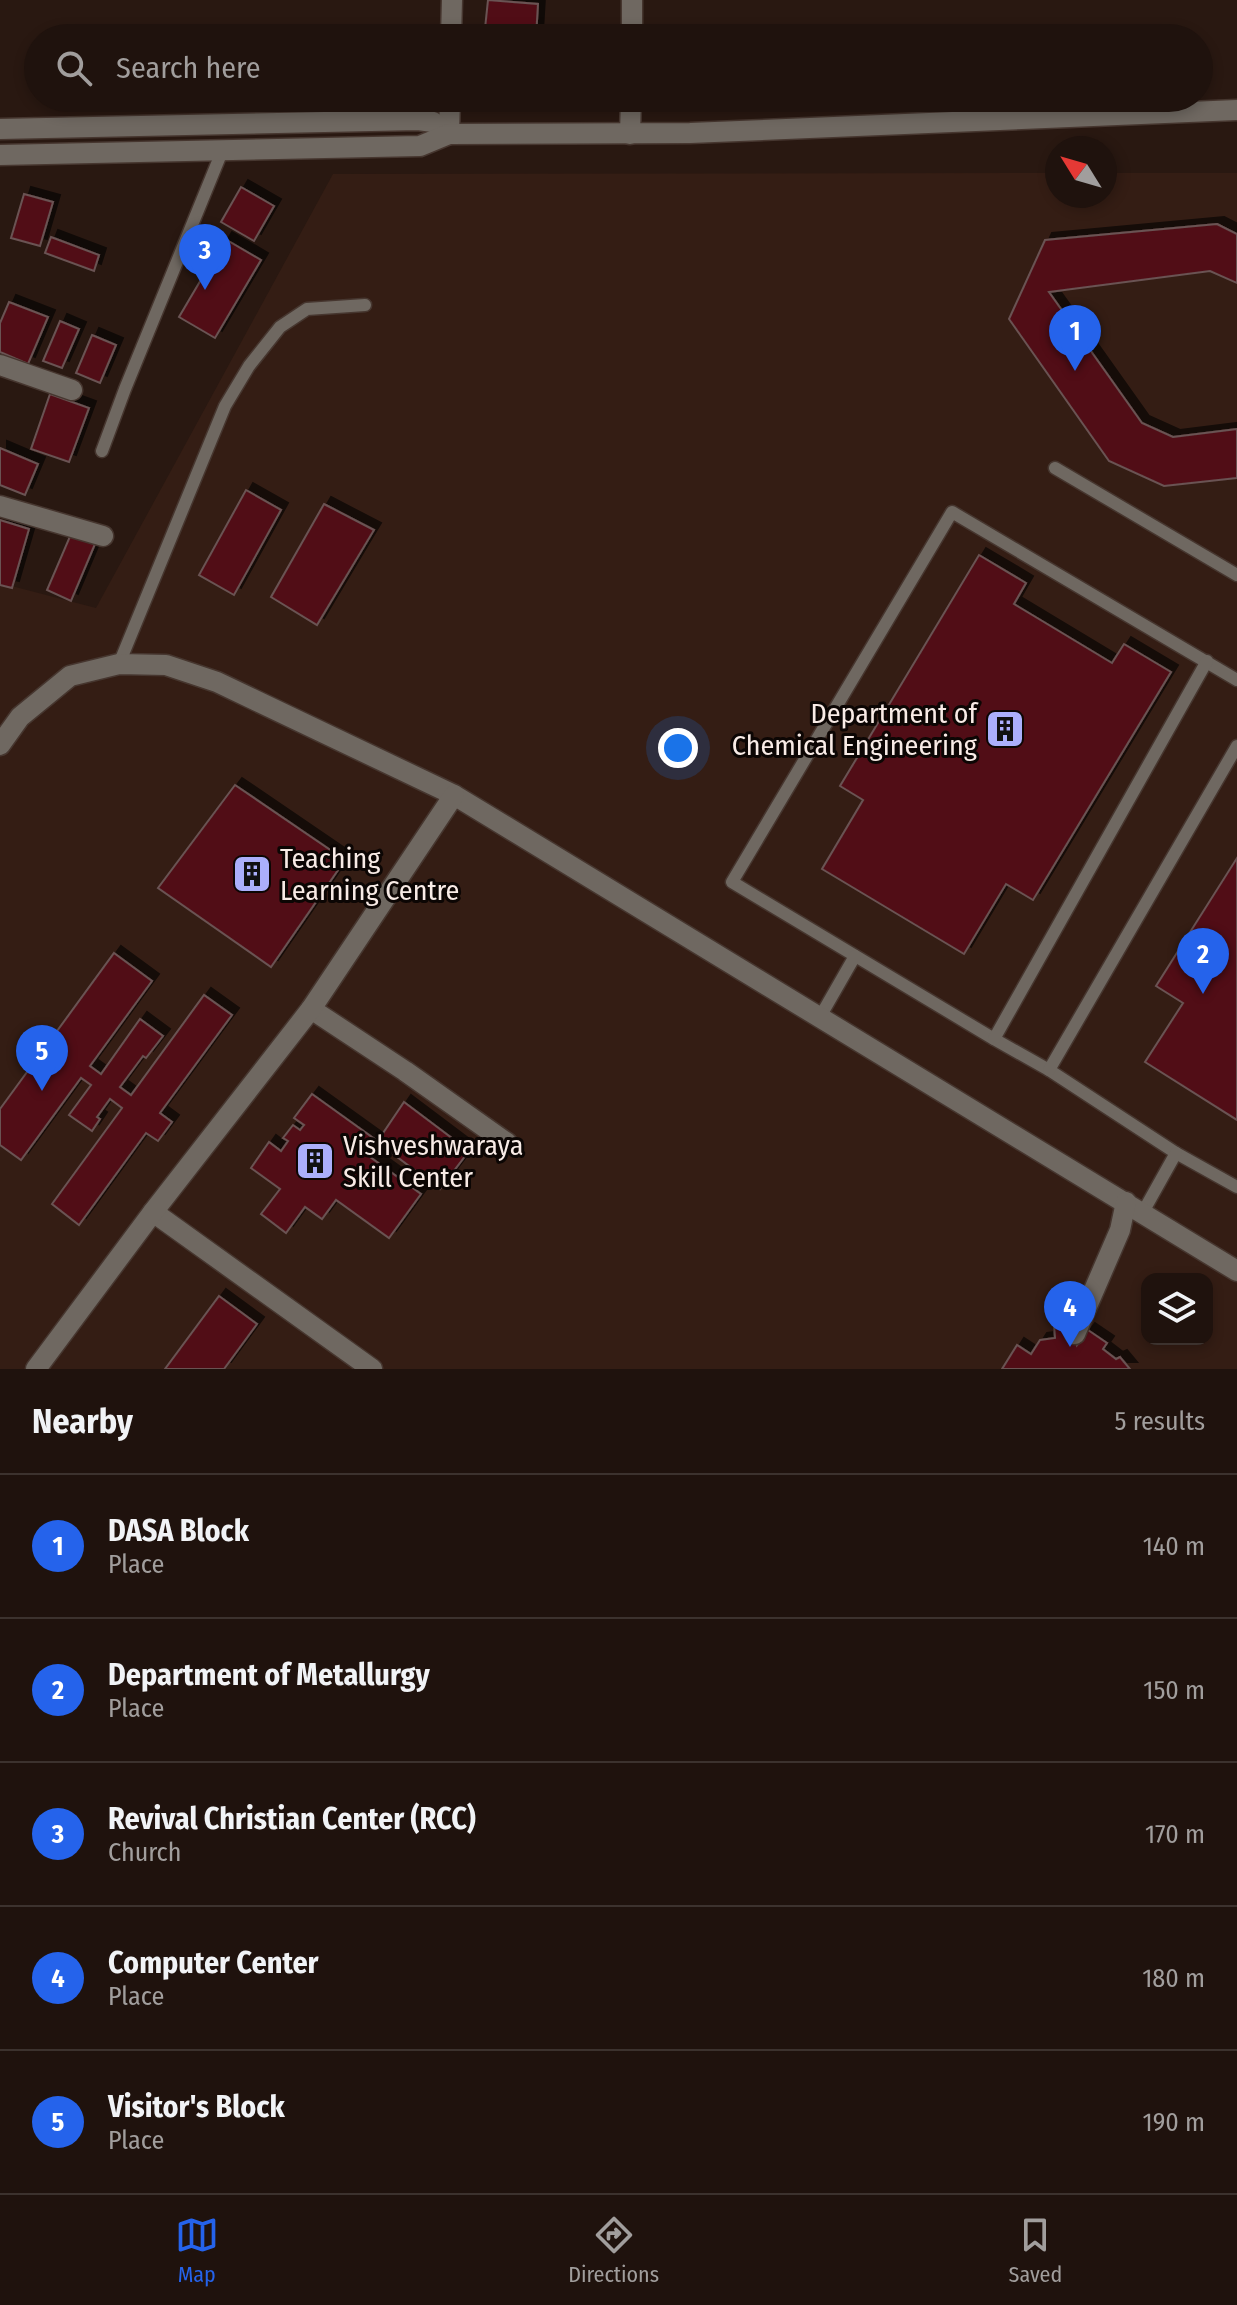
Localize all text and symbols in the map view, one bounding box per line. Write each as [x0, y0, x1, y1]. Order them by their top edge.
search box [24, 24, 1213, 112]
icon: search [52, 46, 96, 90]
text: Search here [116, 50, 261, 86]
north arrow [1045, 136, 1117, 208]
pin: 3 [179, 224, 231, 290]
pin: 1 [1049, 305, 1101, 371]
place label: Department of Chemical Engineering [732, 697, 979, 762]
building icon: Department of Chemical Engineering [984, 708, 1026, 750]
your location [658, 728, 698, 768]
place label: Teaching Learning Centre [280, 842, 459, 907]
building icon: Teaching Learning Centre [231, 853, 273, 895]
pin: 2 [1177, 928, 1229, 994]
pin: 5 [16, 1025, 68, 1091]
place label: Vishveshwaraya Skill Center [343, 1129, 523, 1194]
building icon: Vishveshwaraya Skill Center [294, 1140, 336, 1182]
map controls [1141, 1273, 1213, 1345]
button: layers [1141, 1273, 1213, 1345]
pin: 4 [1044, 1281, 1096, 1347]
text: Nearby [32, 1401, 133, 1442]
text: 5 results [1115, 1406, 1205, 1437]
text: DASA Block [108, 1513, 249, 1549]
text: 1 [53, 1531, 64, 1562]
text: 140 m [1143, 1531, 1205, 1562]
text: Place [108, 1549, 164, 1580]
text: Department of Metallurgy [108, 1657, 430, 1693]
text: 2 [52, 1675, 64, 1706]
text: 150 m [1143, 1675, 1205, 1706]
text: Place [108, 1693, 164, 1724]
text: Revival Christian Center (RCC) [108, 1801, 476, 1837]
text: 3 [52, 1819, 64, 1850]
text: 170 m [1145, 1819, 1205, 1850]
text: Church [108, 1837, 181, 1868]
text: Computer Center [108, 1945, 319, 1981]
text: 4 [51, 1963, 65, 1994]
text: 180 m [1142, 1963, 1205, 1994]
text: Place [108, 1981, 164, 2012]
text: Visitor's Block [108, 2089, 285, 2125]
text: 5 [52, 2107, 64, 2138]
text: 190 m [1143, 2107, 1205, 2138]
text: Place [108, 2125, 164, 2156]
tab: Map [175, 2213, 219, 2288]
tab: Directions [568, 2213, 659, 2288]
tab: Saved [1009, 2213, 1062, 2288]

